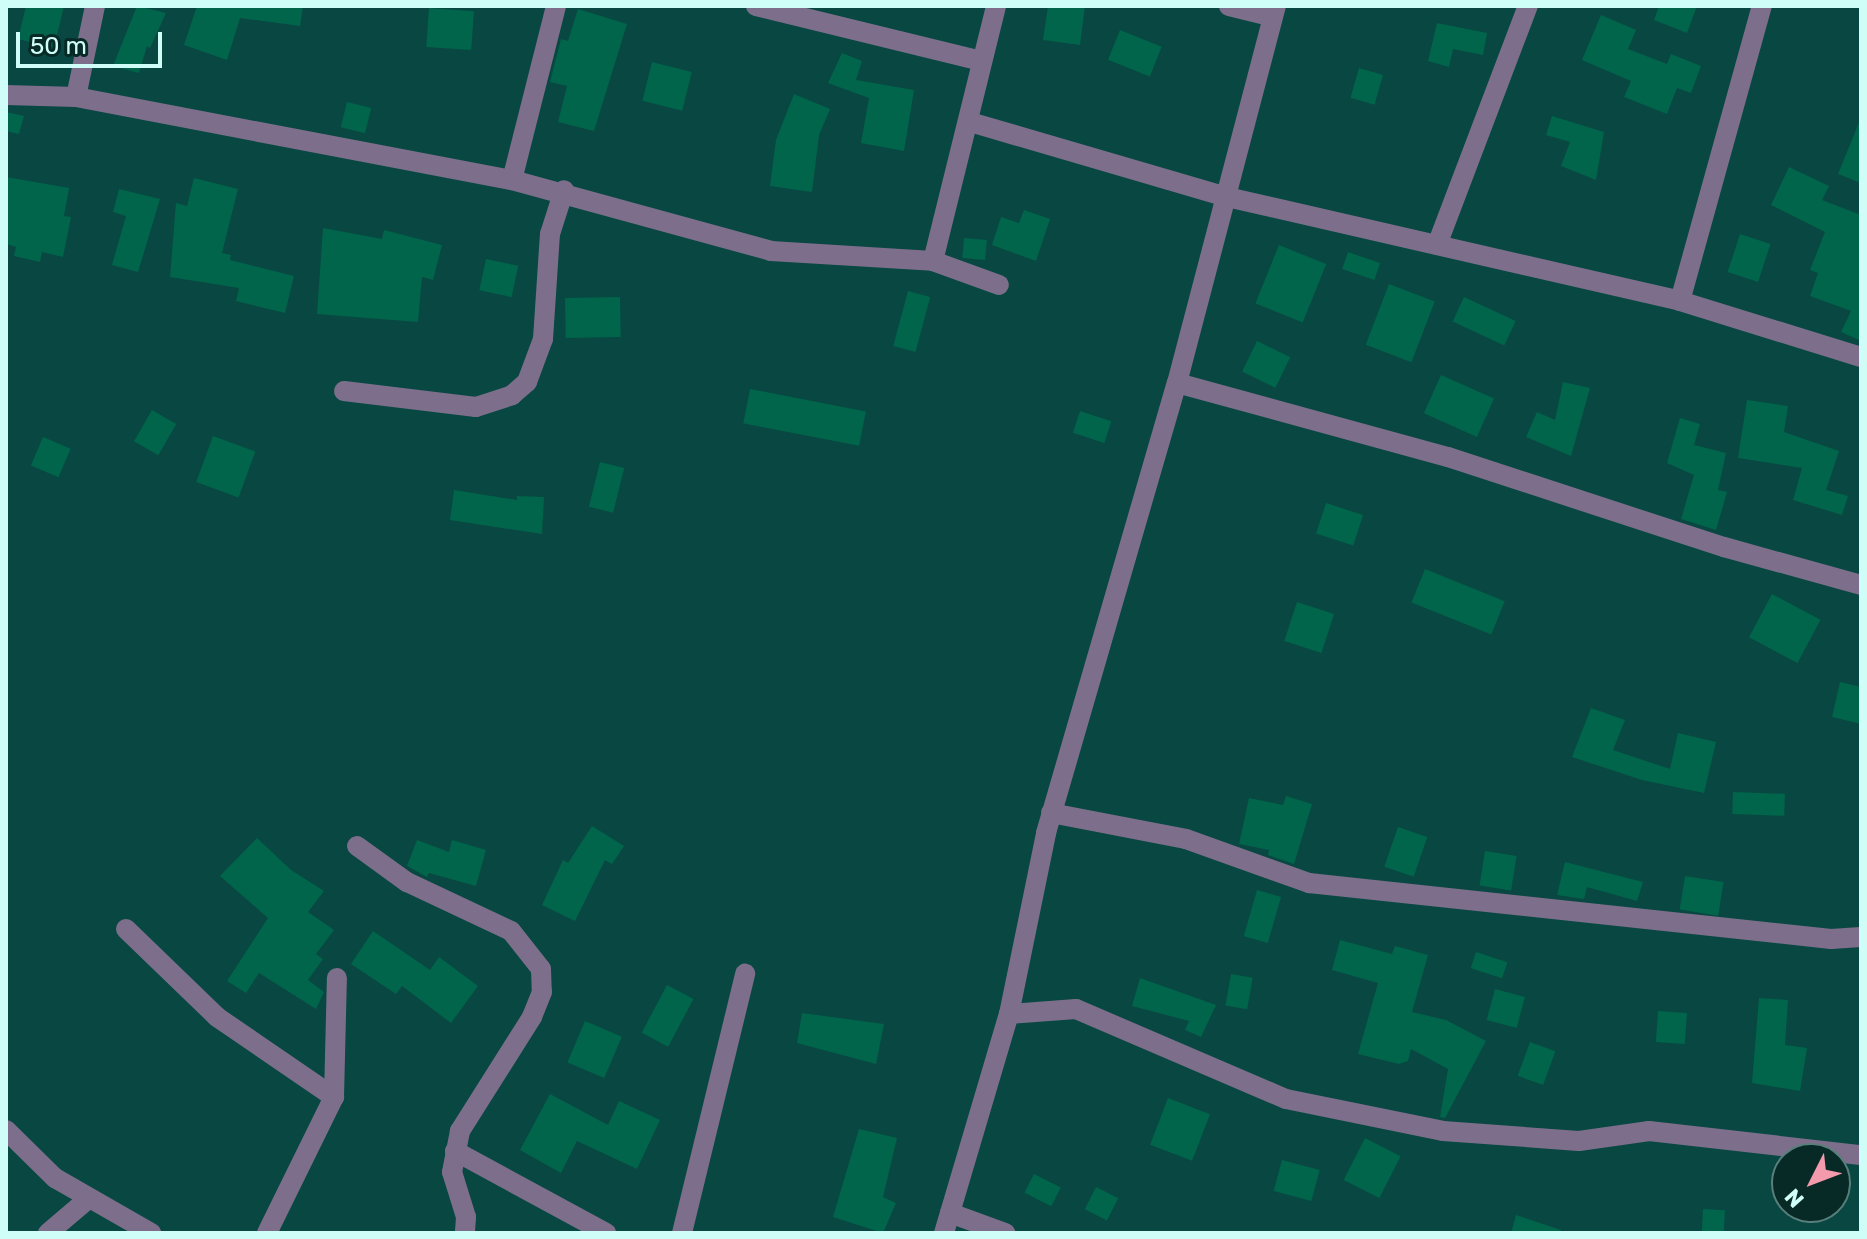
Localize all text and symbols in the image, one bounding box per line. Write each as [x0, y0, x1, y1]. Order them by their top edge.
scale bar [20, 16, 166, 66]
text: 50 m [30, 32, 87, 60]
north arrow [1771, 1143, 1851, 1223]
text: N [1779, 1183, 1810, 1213]

